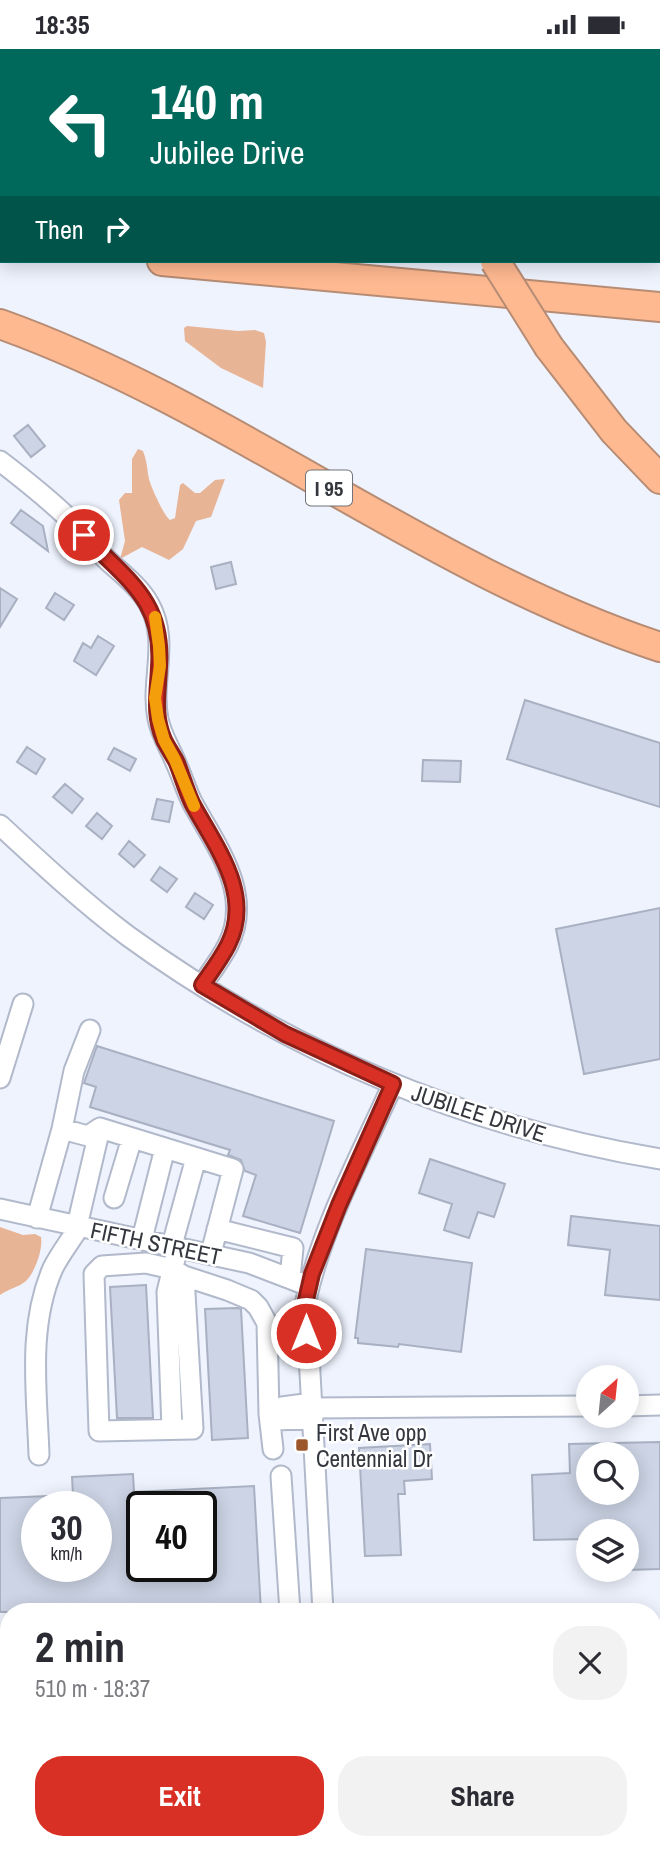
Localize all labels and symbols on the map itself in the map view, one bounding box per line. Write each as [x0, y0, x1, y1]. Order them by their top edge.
road number: I 95 [306, 471, 352, 506]
pin [54, 505, 114, 565]
street label: JUBILEE DRIVE [408, 1077, 550, 1149]
street label: FIFTH STREET [88, 1214, 225, 1272]
position arrow [269, 1296, 343, 1370]
north arrow [576, 1365, 639, 1428]
place label: First Ave opp Centennial Dr [316, 1417, 433, 1474]
marker: First Ave opp Centennial Dr [294, 1437, 310, 1453]
speed limit sign: 40 [126, 1491, 217, 1582]

